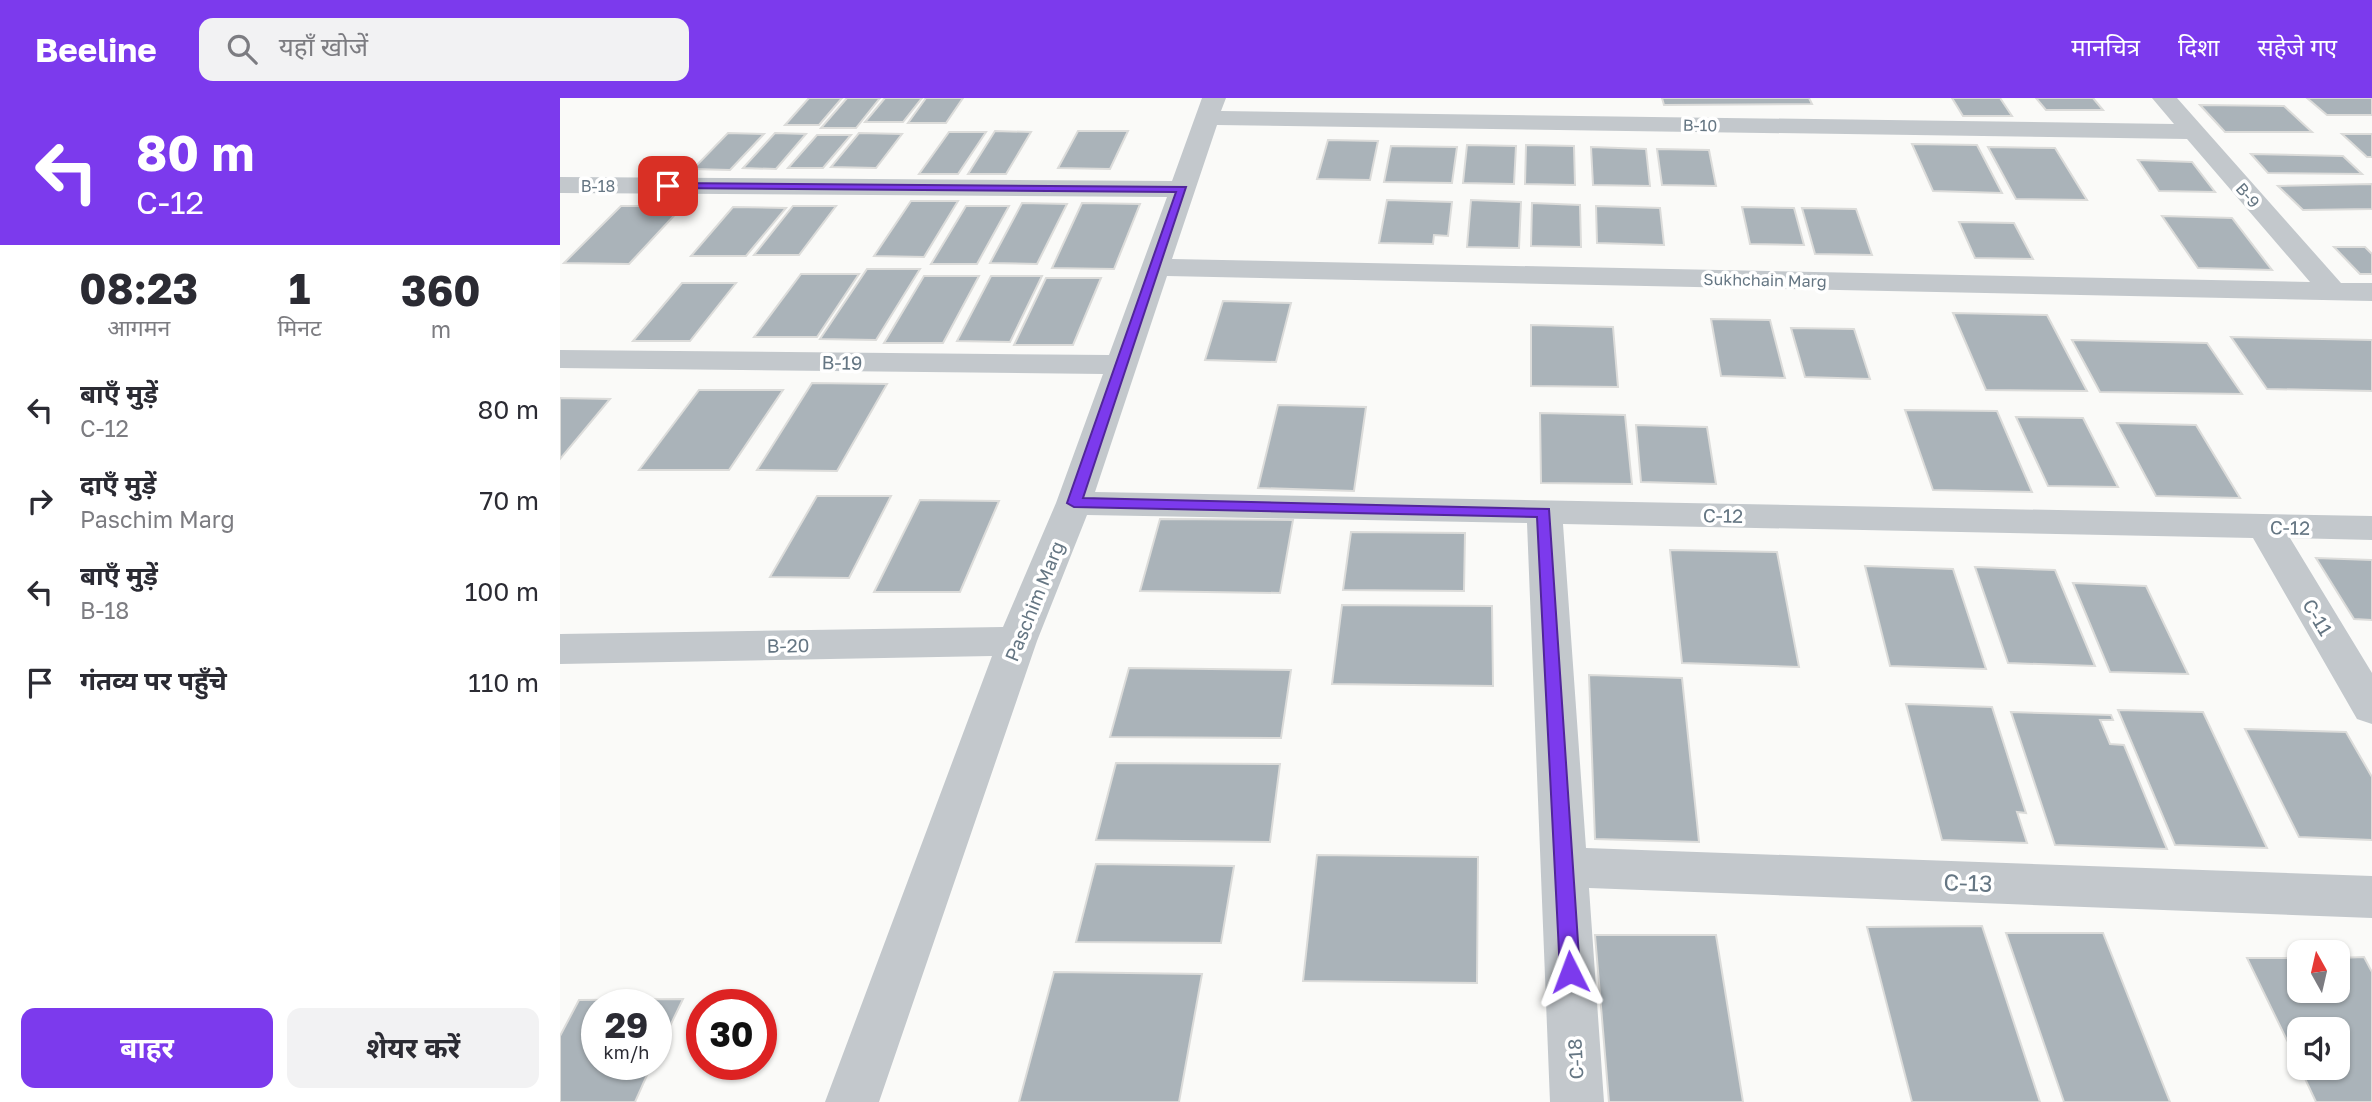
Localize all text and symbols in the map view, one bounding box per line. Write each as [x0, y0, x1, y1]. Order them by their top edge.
search box [199, 18, 689, 81]
text: Beeline [35, 30, 157, 69]
icon: search [223, 30, 261, 68]
text: यहाँ खोजें [279, 31, 368, 62]
text: मानचित्र [2071, 32, 2140, 61]
text: दिशा [2178, 32, 2219, 61]
text: सहेजे गए [2257, 32, 2337, 61]
street label: B-10 [1683, 115, 1717, 135]
text: 80 m [136, 123, 254, 182]
icon: left [21, 126, 112, 217]
pin [638, 156, 698, 216]
icon: arrive [649, 167, 687, 205]
street label: B-18 [581, 176, 615, 196]
street label: B-9 [2232, 178, 2264, 212]
text: C-12 [136, 183, 204, 221]
text: 08:23 [79, 263, 198, 313]
text: 1 [289, 263, 310, 313]
text: 360 [401, 265, 481, 315]
street label: Sukhchain Marg [1703, 269, 1827, 291]
text: आगमन [107, 313, 170, 341]
text: मिनट [278, 313, 322, 341]
text: m [431, 315, 451, 343]
street label: B-19 [821, 350, 863, 374]
text: बाएँ मुड़ें [80, 378, 158, 409]
icon: left [21, 391, 59, 429]
text: 80 m [478, 394, 539, 425]
text: C-12 [80, 414, 129, 442]
text: दाएँ मुड़ें [80, 469, 156, 500]
icon: right [21, 482, 59, 520]
text: 70 m [480, 485, 539, 516]
street label: C-12 [1703, 503, 1743, 527]
text: Paschim Marg [80, 505, 235, 533]
street label: C-12 [2270, 515, 2310, 539]
street label: Paschim Marg [999, 537, 1069, 665]
text: बाएँ मुड़ें [80, 560, 158, 591]
icon: left [21, 573, 59, 611]
text: 100 m [465, 576, 539, 607]
street label: C-11 [2298, 595, 2338, 639]
text: B-18 [80, 596, 129, 624]
street label: B-20 [766, 633, 810, 657]
icon: arrive [21, 664, 59, 702]
text: गंतव्य पर पहुँचे [80, 665, 227, 696]
text: 110 m [468, 667, 539, 698]
street label: C-13 [1943, 867, 1993, 897]
position arrow [1533, 935, 1607, 1009]
north arrow [2287, 940, 2350, 1003]
map controls [2287, 940, 2350, 1080]
speed limit sign: 30 [686, 989, 777, 1080]
text: 29 [605, 1004, 648, 1046]
button: बाहर [21, 1008, 273, 1088]
button: शेयर करें [287, 1008, 539, 1088]
button: sound [2287, 1017, 2350, 1080]
street label: C-18 [1562, 1038, 1588, 1080]
text: km/h [604, 1041, 649, 1063]

